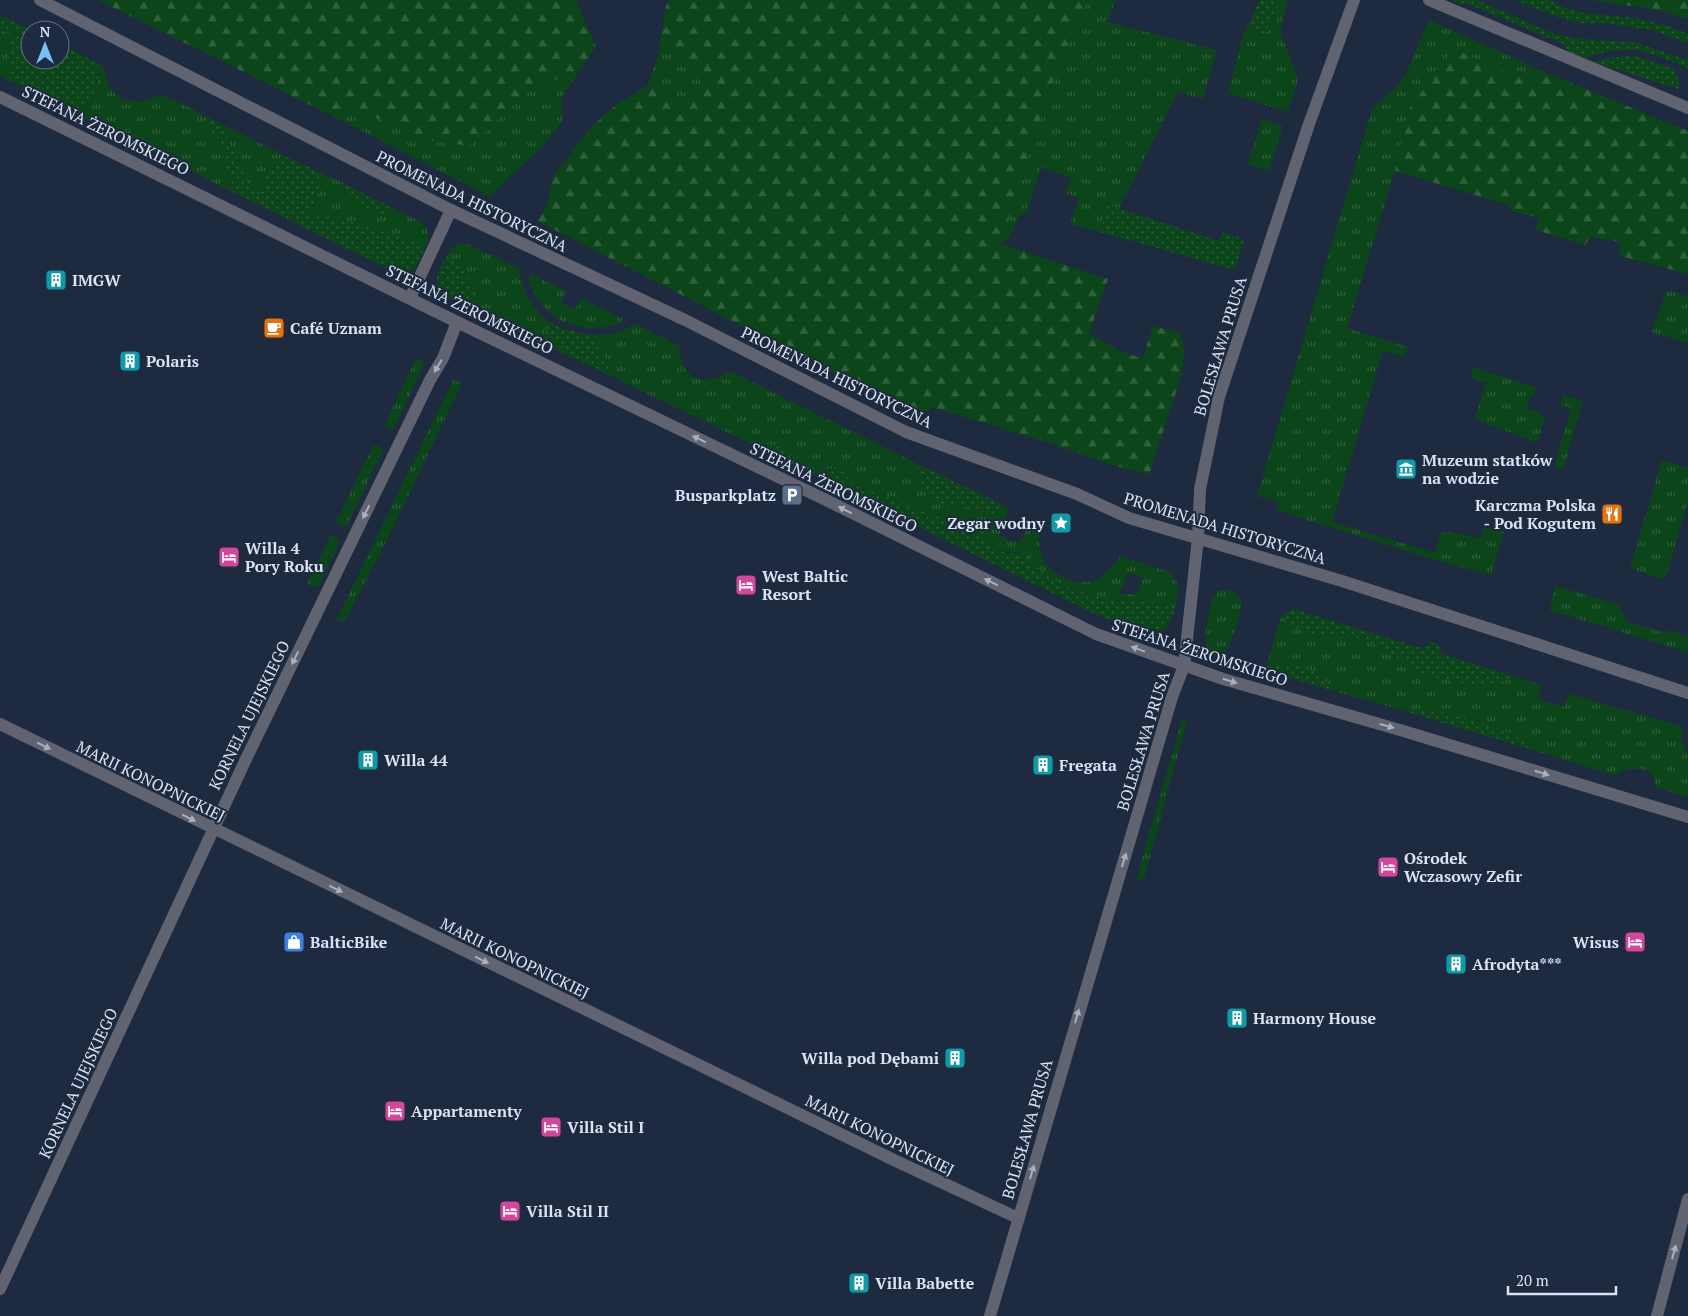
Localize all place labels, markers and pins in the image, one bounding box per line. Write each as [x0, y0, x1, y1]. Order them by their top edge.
building icon: IMGW [44, 268, 68, 292]
place label: IMGW [72, 269, 121, 291]
cafe icon: Café Uznam [262, 316, 286, 340]
place label: Café Uznam [290, 317, 382, 339]
building icon: Polaris [118, 349, 142, 373]
place label: Polaris [146, 350, 199, 372]
place label: Muzeum statków na wodzie [1422, 449, 1553, 489]
museum icon: Muzeum statków na wodzie [1394, 457, 1418, 481]
parking icon: Busparkplatz [780, 483, 804, 507]
place label: Busparkplatz [675, 484, 776, 506]
place label: Karczma Polska - Pod Kogutem [1475, 494, 1596, 534]
restaurant icon: Karczma Polska - Pod Kogutem [1600, 502, 1624, 526]
place icon: Zegar wodny [1049, 511, 1073, 535]
place label: Zegar wodny [947, 512, 1046, 534]
place label: Willa 4 Pory Roku [245, 537, 324, 577]
hotel icon: Willa 4 Pory Roku [217, 545, 241, 569]
place label: West Baltic Resort [762, 565, 848, 605]
hotel icon: West Baltic Resort [734, 573, 758, 597]
building icon: Willa 44 [356, 748, 380, 772]
place label: Willa 44 [384, 749, 448, 771]
building icon: Fregata [1031, 753, 1055, 777]
place label: Fregata [1059, 754, 1117, 776]
place label: Ośrodek Wczasowy Zefir [1404, 847, 1522, 887]
hotel icon: Ośrodek Wczasowy Zefir [1376, 855, 1400, 879]
shop icon: BalticBike [282, 930, 306, 954]
hotel icon: Wisus [1623, 930, 1647, 954]
place label: BalticBike [310, 931, 388, 953]
place label: Wisus [1573, 931, 1619, 953]
building icon: Afrodyta*** [1444, 952, 1468, 976]
place label: Afrodyta*** [1472, 953, 1562, 975]
building icon: Harmony House [1225, 1006, 1249, 1030]
place label: Harmony House [1253, 1007, 1376, 1029]
building icon: Willa pod Dębami [943, 1046, 967, 1070]
place label: Willa pod Dębami [801, 1047, 939, 1069]
hotel icon: Appartamenty [383, 1099, 407, 1123]
place label: Appartamenty [411, 1100, 522, 1122]
hotel icon: Villa Stil I [539, 1115, 563, 1139]
place label: Villa Stil I [567, 1116, 644, 1138]
hotel icon: Villa Stil II [498, 1199, 522, 1223]
place label: Villa Stil II [526, 1200, 609, 1222]
building icon: Villa Babette [847, 1271, 871, 1295]
place label: Villa Babette [875, 1272, 975, 1294]

